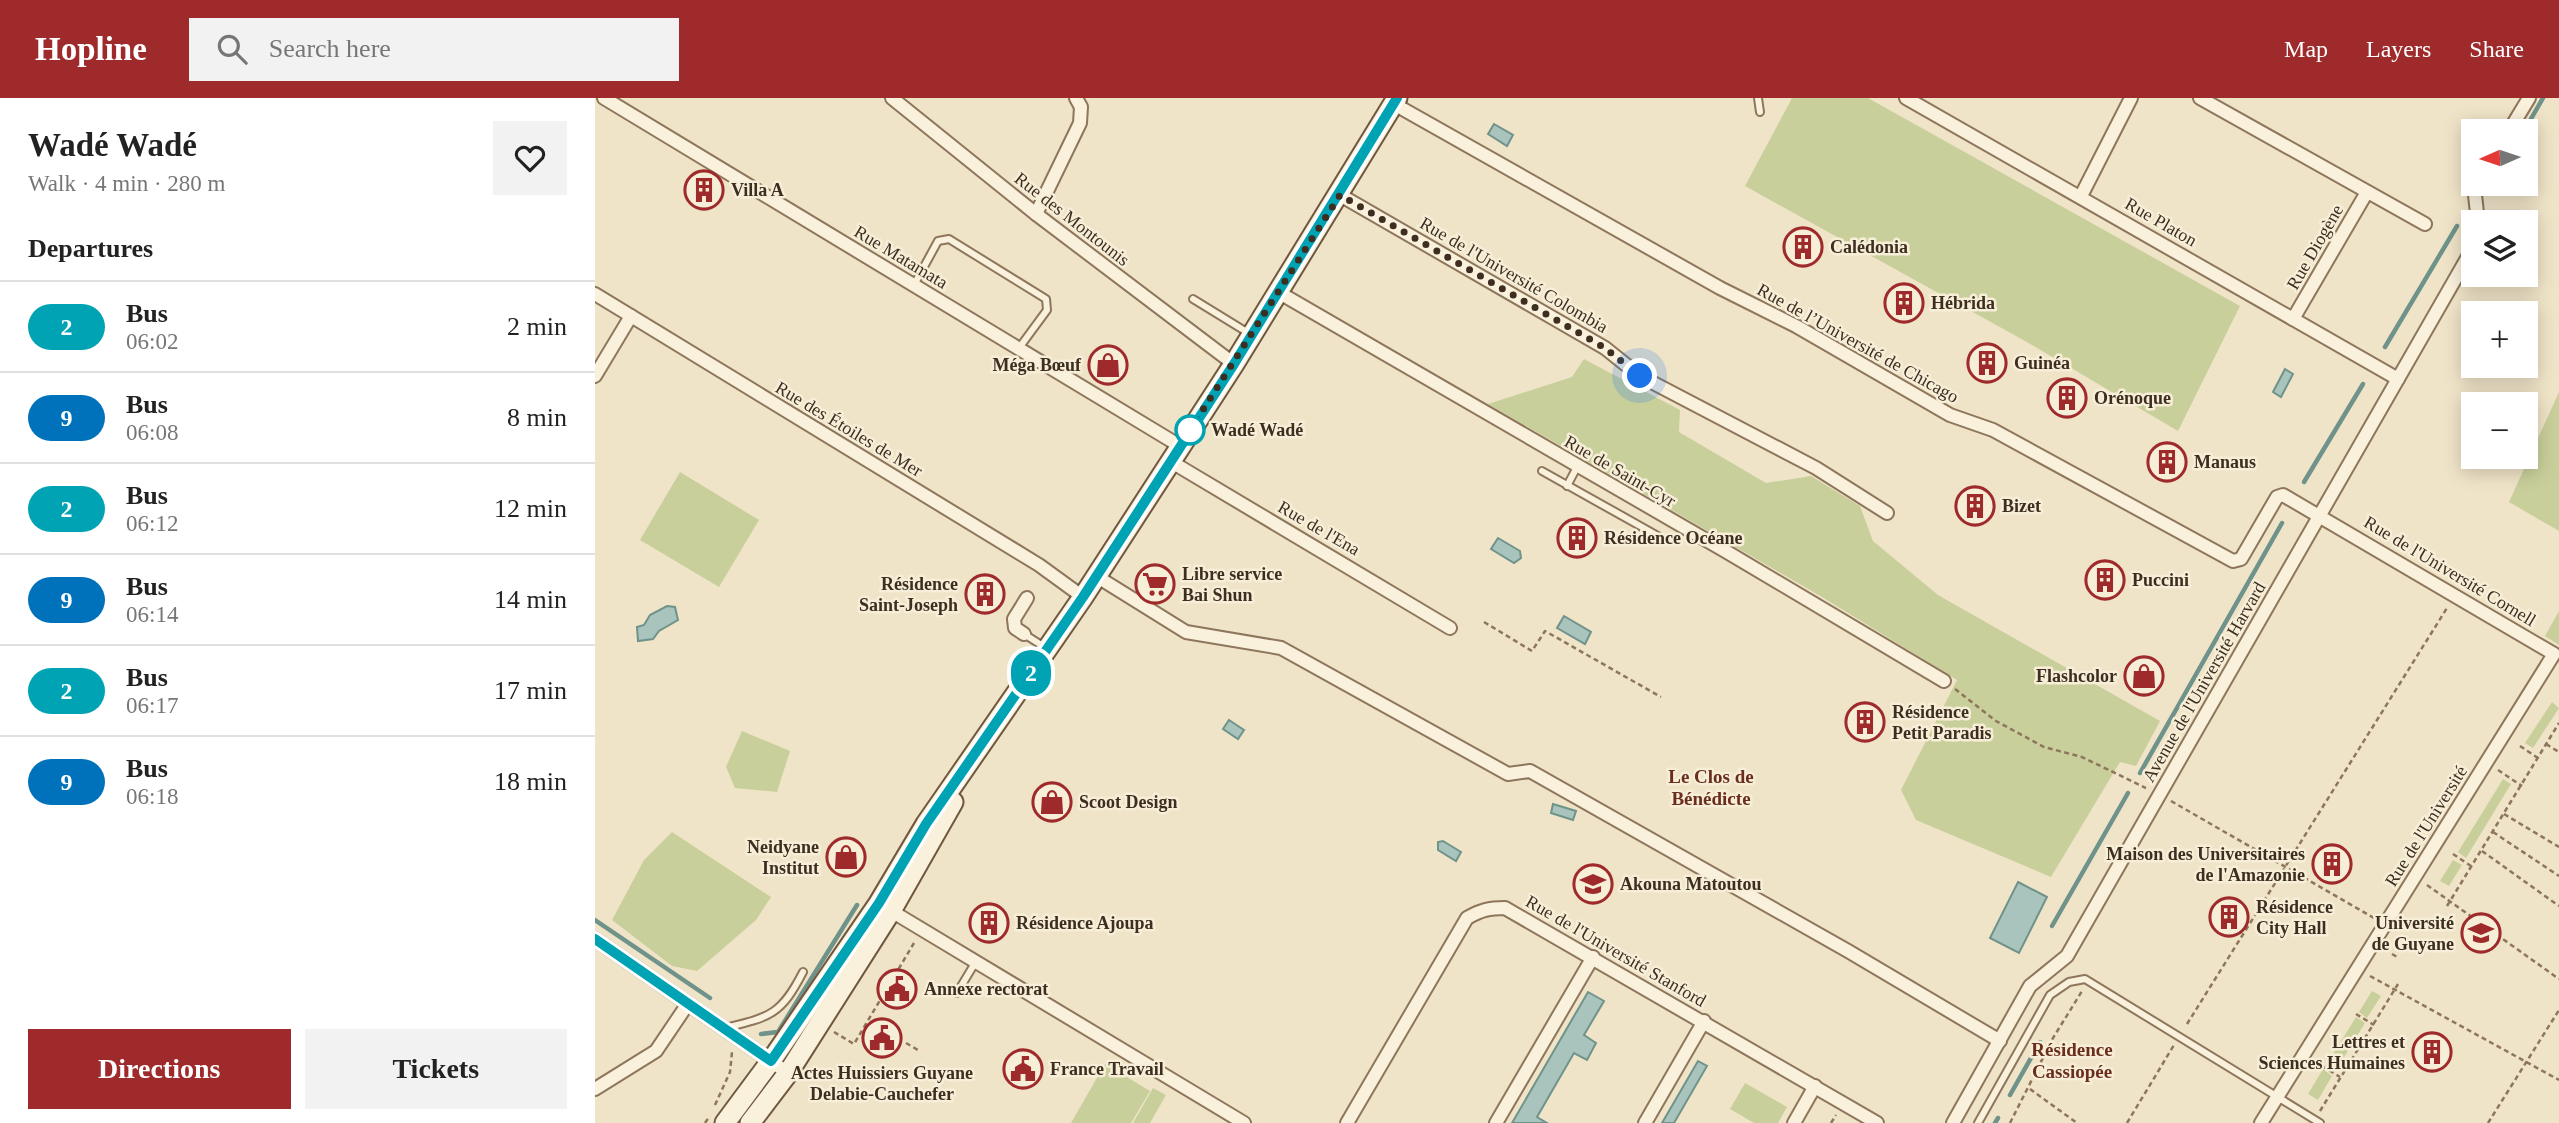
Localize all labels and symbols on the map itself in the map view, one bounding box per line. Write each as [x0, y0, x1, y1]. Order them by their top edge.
north arrow [2461, 119, 2537, 196]
street label: Rue des Montounis [1011, 168, 1133, 270]
building icon: Villa A [683, 169, 725, 211]
place label: Villa A [731, 180, 784, 200]
street label: Rue Platon [2122, 193, 2200, 251]
street label: Rue Diogène [2283, 201, 2347, 293]
street label: Rue de l'Université Colombia [1416, 213, 1612, 337]
street label: Rue Matamata [851, 221, 951, 293]
building icon: Calédonia [1782, 226, 1824, 268]
place label: Calédonia [1830, 237, 1908, 257]
street label: Rue de l’Université de Chicago [1754, 279, 1962, 407]
building icon: Hébrida [1883, 282, 1925, 324]
place label: Hébrida [1931, 293, 1995, 313]
building icon: Guinéa [1966, 342, 2008, 384]
shop icon: Méga Bœuf [1087, 344, 1129, 386]
place label: Guinéa [2014, 353, 2070, 373]
place label: Méga Bœuf [993, 355, 1082, 375]
your location [1622, 358, 1657, 393]
street label: Rue des Étoiles de Mer [772, 376, 927, 481]
building icon: Orénoque [2046, 377, 2088, 419]
place label: Orénoque [2094, 388, 2171, 408]
marker: Wadé Wadé [1175, 415, 1205, 445]
place label: Wadé Wadé [1211, 420, 1303, 440]
street label: Rue de Saint-Cyr [1561, 431, 1679, 511]
building icon: Manaus [2146, 441, 2188, 483]
place label: Manaus [2194, 452, 2256, 472]
building icon: Bizet [1954, 485, 1996, 527]
place label: Bizet [2002, 496, 2041, 516]
street label: Rue de l'Ena [1275, 497, 1364, 559]
street label: Rue de l'Université Cornell [2361, 512, 2539, 630]
building icon: Résidence Océane [1556, 517, 1598, 559]
place label: Résidence Océane [1604, 528, 1742, 548]
building icon: Puccini [2084, 559, 2126, 601]
supermarket icon: Libre service Bai Shun [1134, 563, 1176, 605]
place label: Libre service Bai Shun [1182, 564, 1282, 605]
place label: Puccini [2132, 570, 2189, 590]
building icon: Résidence Saint-Joseph [964, 573, 1006, 615]
place label: Résidence Saint-Joseph [859, 574, 958, 615]
street label: Avenue de l'Université Harvard [2139, 579, 2269, 785]
line badge: 2 [1008, 650, 1054, 696]
shop icon: Flashcolor [2123, 655, 2165, 697]
place label: Flashcolor [2036, 666, 2117, 686]
building icon: Résidence Petit Paradis [1844, 701, 1886, 743]
place label: Résidence Petit Paradis [1892, 702, 1991, 743]
street label: Rue de l'Université [2381, 762, 2471, 890]
district label: Le Clos de Bénédicte [1668, 766, 1754, 809]
shop icon: Scoot Design [1031, 781, 1073, 823]
place label: Scoot Design [1079, 792, 1178, 812]
shop icon: Neidyane Institut [825, 836, 867, 878]
place label: Neidyane Institut [747, 837, 819, 878]
building icon: Maison des Universitaires de l'Amazonie [2311, 843, 2353, 885]
place label: Maison des Universitaires de l'Amazonie [2106, 844, 2305, 885]
school or university icon: Akouna Matoutou [1572, 863, 1614, 905]
place label: Akouna Matoutou [1620, 874, 1762, 894]
street label: Rue de l'Université Stanford [1522, 891, 1710, 1011]
building icon: Résidence City Hall [2208, 896, 2250, 938]
place label: Résidence City Hall [2256, 897, 2333, 938]
building icon: Résidence Ajoupa [968, 902, 1010, 944]
school or university icon: Université de Guyane [2460, 912, 2502, 954]
place label: Résidence Ajoupa [1016, 913, 1154, 933]
place label: Université de Guyane [2371, 913, 2454, 954]
public building icon: Annexe rectorat [876, 968, 918, 1010]
place label: Annexe rectorat [924, 979, 1048, 999]
public building icon: Actes Huissiers Guyane Delabie-Cauchefer [861, 1017, 903, 1059]
building icon: Lettres et Sciences Humaines [2411, 1031, 2453, 1073]
place label: Lettres et Sciences Humaines [2259, 1032, 2405, 1073]
district label: Résidence Cassiopée [2031, 1039, 2113, 1082]
public building icon: France Travail [1002, 1048, 1044, 1090]
place label: France Travail [1050, 1059, 1164, 1079]
place label: Actes Huissiers Guyane Delabie-Cauchefer [791, 1063, 973, 1104]

